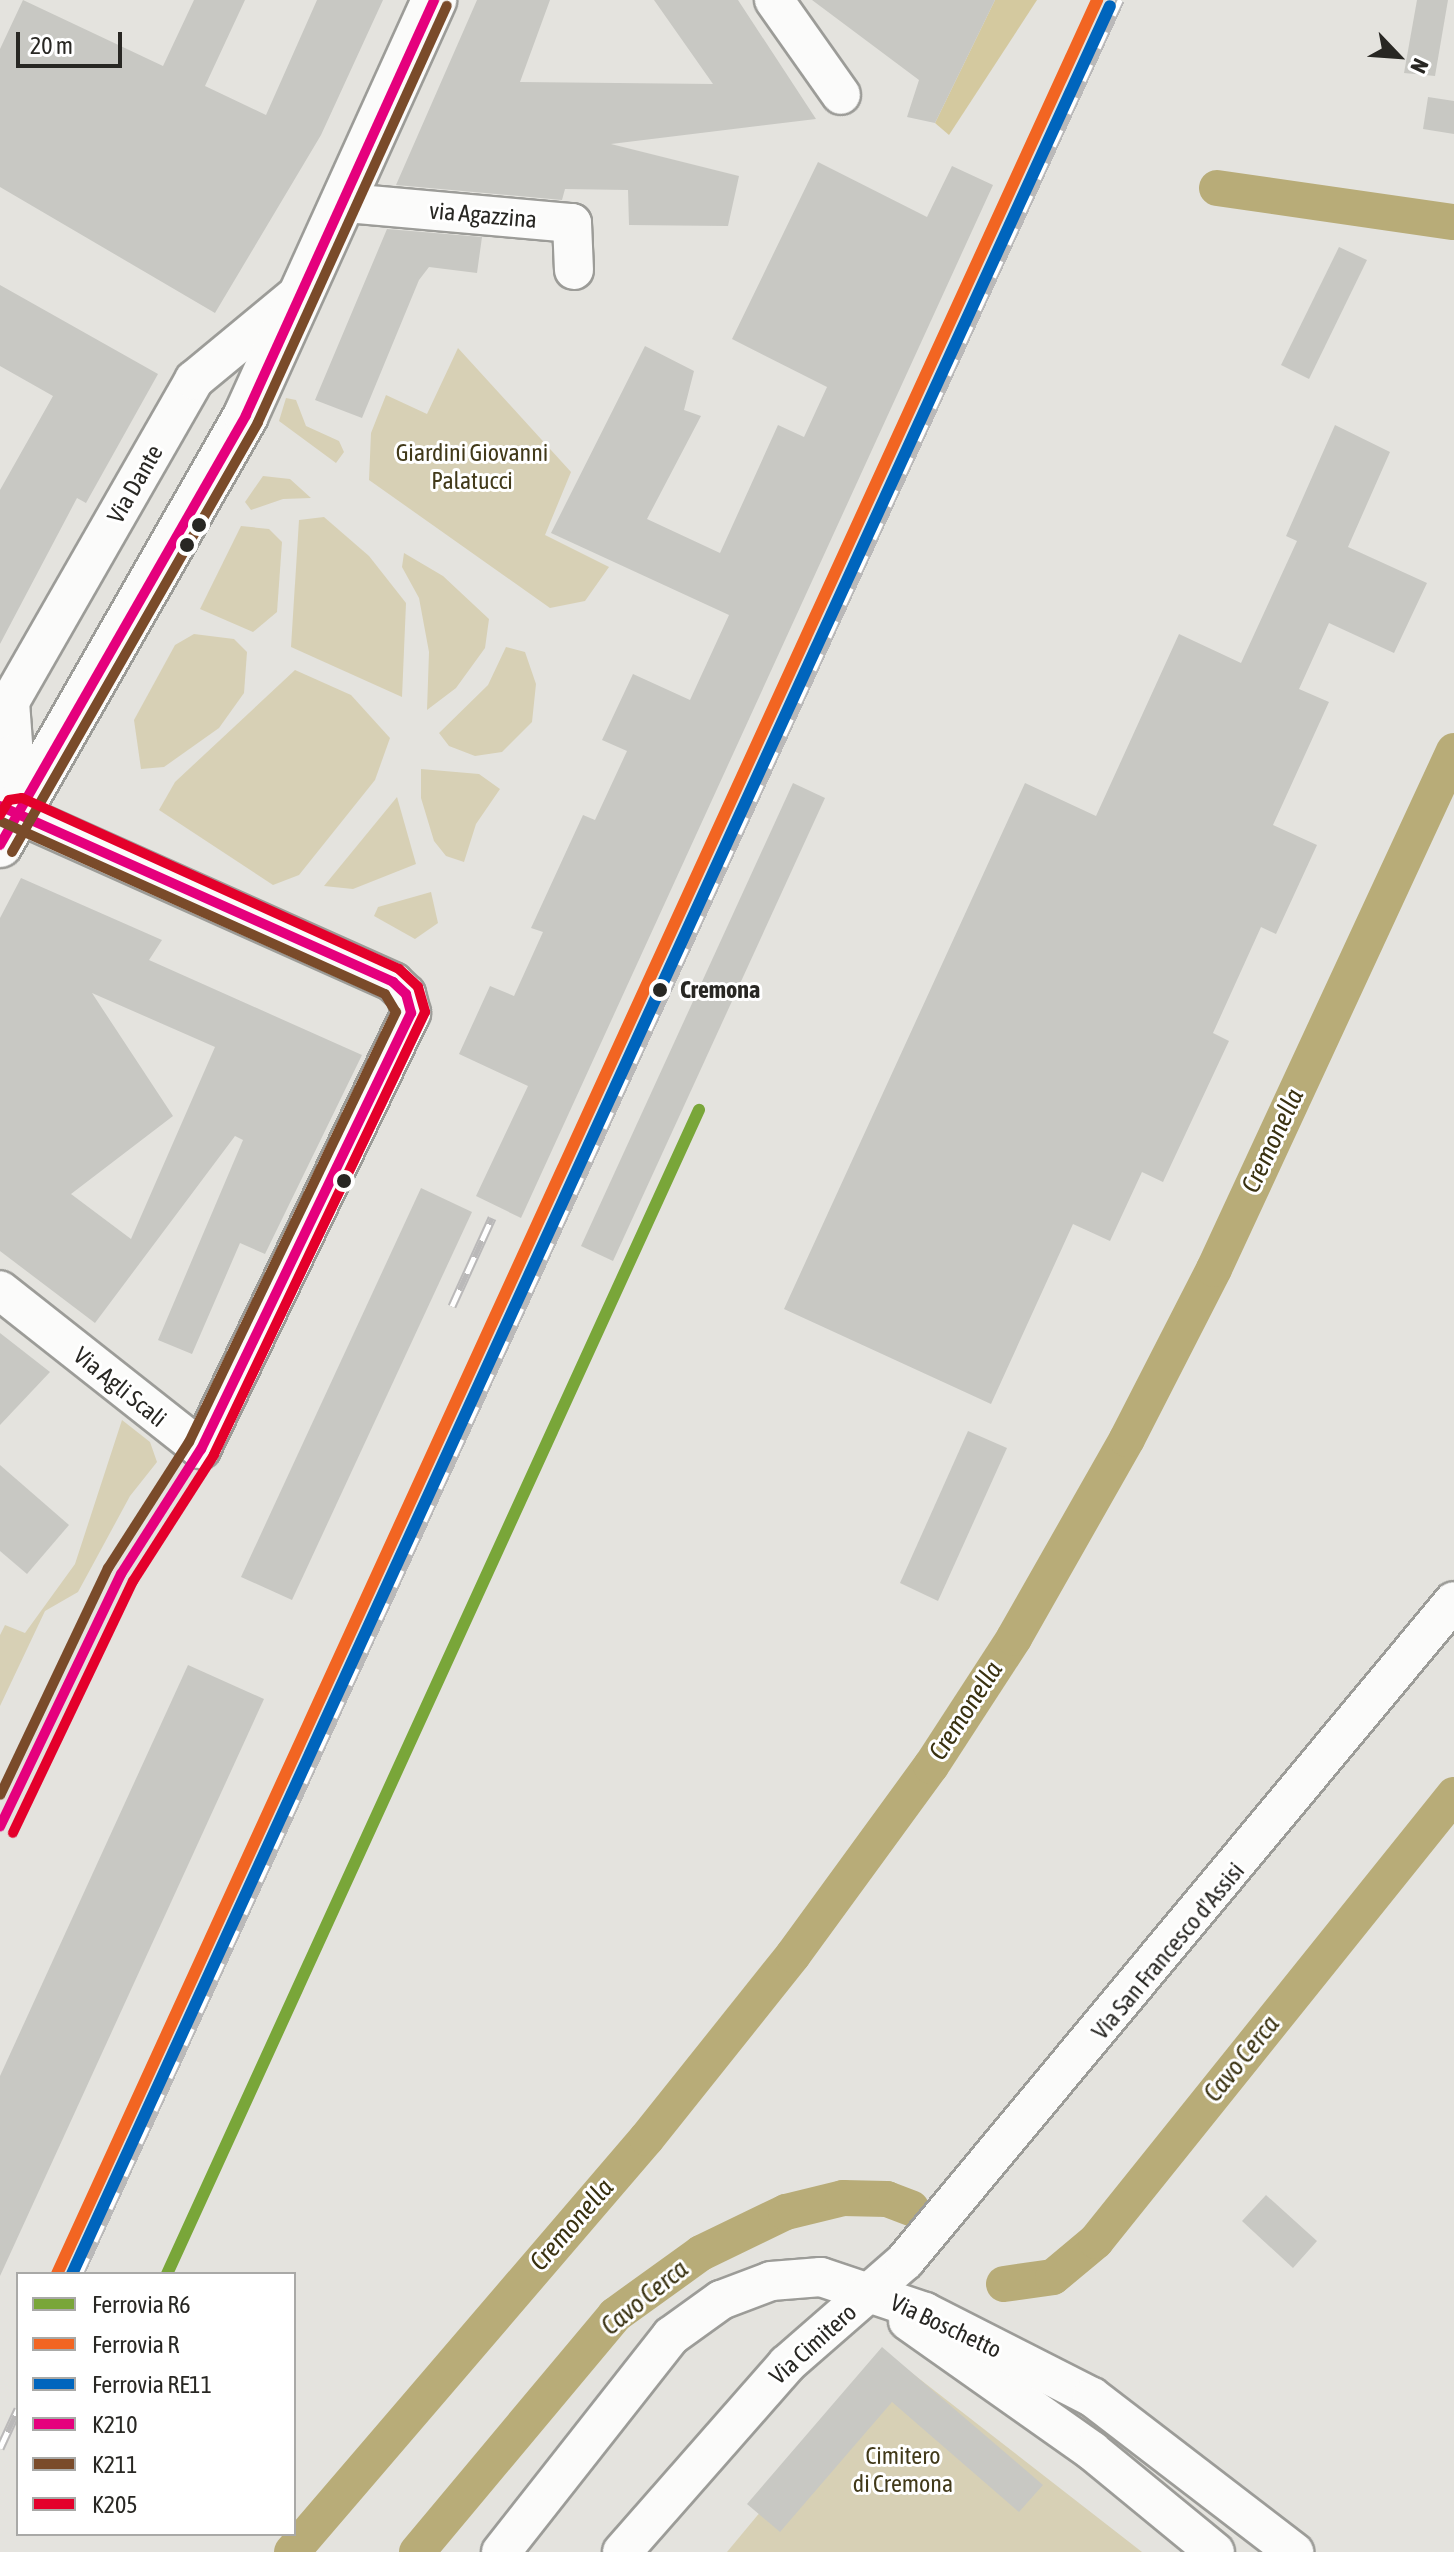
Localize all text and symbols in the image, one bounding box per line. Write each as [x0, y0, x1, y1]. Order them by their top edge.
scale bar [20, 16, 126, 66]
north arrow [1358, 16, 1438, 96]
text: 20 m [30, 32, 73, 59]
text: N [1405, 55, 1434, 78]
street label: via Agazzina [428, 196, 538, 234]
park label: Giardini Giovanni Palatucci [396, 439, 548, 495]
street label: Via Dante [101, 440, 169, 528]
unlabelled marker [191, 517, 207, 533]
unlabelled marker [179, 537, 195, 553]
place label: Cremona [680, 976, 760, 1004]
marker: Cremona [647, 977, 673, 1003]
water label: Cremonella [1235, 1084, 1311, 1198]
unlabelled marker [336, 1173, 352, 1189]
street label: Via Agli Scali [68, 1341, 172, 1433]
water label: Cremonella [923, 1656, 1009, 1766]
street label: Via San Francesco d'Assisi [1086, 1857, 1250, 2045]
water label: Cavo Cerca [1198, 2009, 1286, 2109]
water label: Cremonella [524, 2173, 620, 2277]
water label: Cavo Cerca [595, 2254, 695, 2342]
legend [16, 2272, 296, 2536]
street label: Via Boschetto [886, 2288, 1006, 2364]
text: Ferrovia R6 [92, 2291, 190, 2318]
street label: Via Cimitero [764, 2298, 862, 2390]
text: Ferrovia R [92, 2331, 179, 2358]
text: Ferrovia RE11 [92, 2371, 212, 2398]
text: K210 [92, 2411, 138, 2438]
park label: Cimitero di Cremona [853, 2442, 953, 2498]
text: K211 [92, 2451, 138, 2478]
text: K205 [92, 2491, 138, 2518]

